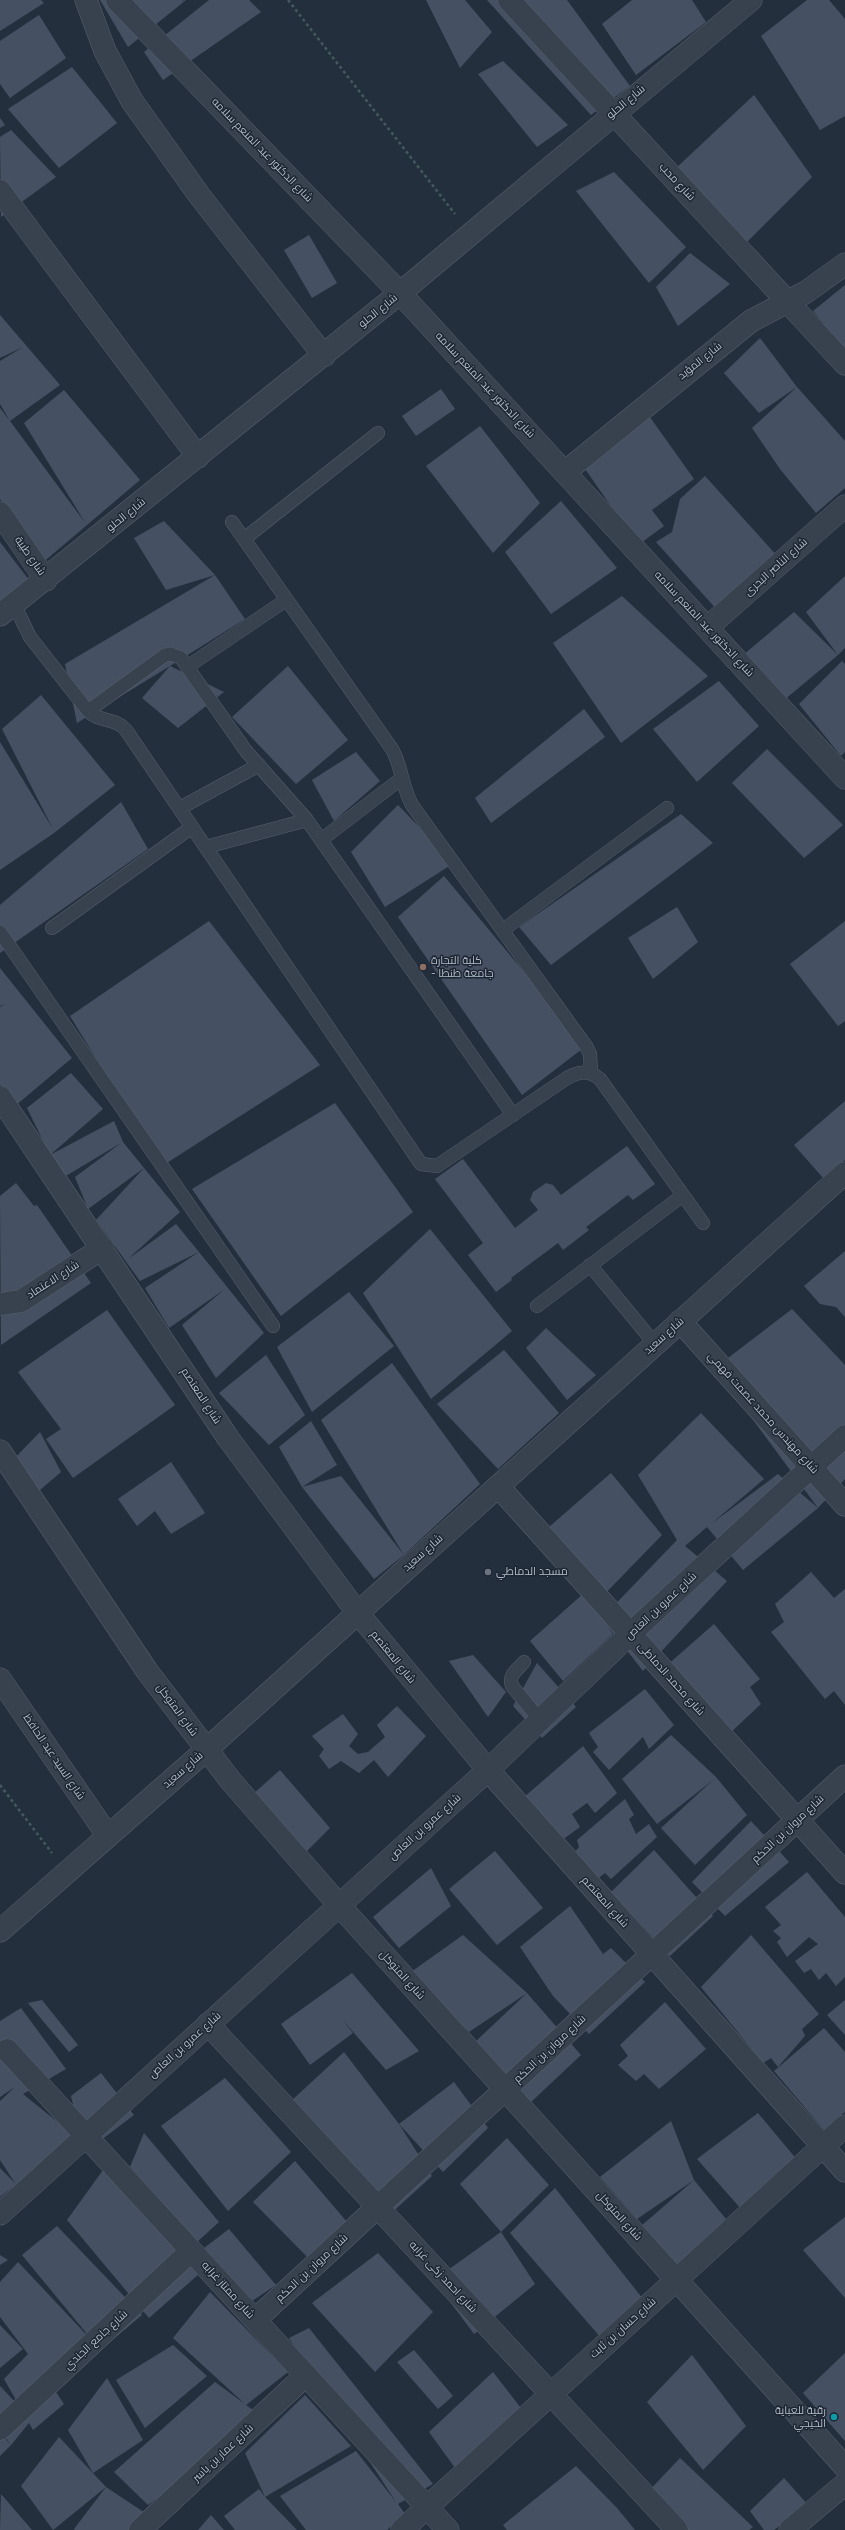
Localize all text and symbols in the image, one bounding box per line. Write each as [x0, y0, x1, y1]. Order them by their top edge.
street label: شارع الحلو [604, 82, 648, 122]
street label: شارع الدكتور عبد المنعم سلامه [209, 95, 315, 205]
street label: شارع محب [656, 160, 698, 204]
street label: شارع الحلو [356, 291, 400, 331]
street label: شارع الدكتور عبد المنعم سلامه [432, 329, 538, 441]
street label: شارع المؤيد [675, 339, 725, 383]
street label: شارع الحلو [104, 495, 148, 535]
street label: شارع طيبة [12, 534, 48, 578]
street label: شارع الناصر البحرى [742, 535, 810, 599]
street label: شارع الدكتور عبد المنعم سلامه [651, 568, 757, 680]
place label: كلية التجارة - جامعة طنطا [431, 954, 494, 980]
marker: كلية التجارة - جامعة طنطا [418, 962, 428, 972]
street label: شارع الاعتماد [24, 1258, 82, 1302]
street label: شارع سعيد [641, 1315, 687, 1357]
street label: شارع مهندس محمد عصمت فهمي [705, 1349, 821, 1477]
street label: شارع المعتصم [178, 1365, 224, 1427]
street label: شارع سعيد [400, 1532, 446, 1574]
place label: مسجد الدماطي [496, 1565, 568, 1579]
marker: مسجد الدماطي [483, 1567, 493, 1577]
street label: شارع عمرو بن العاص [623, 1570, 699, 1642]
street label: شارع المعتصم [368, 1628, 418, 1686]
street label: شارع محمد الدماطى [635, 1640, 707, 1718]
street label: شارع المتوكل [154, 1681, 200, 1739]
street label: شارع السيد عبد الحافظ [20, 1711, 88, 1803]
street label: شارع سعيد [160, 1749, 206, 1791]
street label: شارع عمرو بن العاص [386, 1791, 464, 1863]
street label: شارع مروان بن الحكم [749, 1792, 827, 1866]
street label: شارع المعتصم [579, 1874, 631, 1930]
street label: شارع المتوكل [376, 1948, 428, 2002]
street label: شارع عمرو بن العاص [146, 2009, 224, 2081]
street label: شارع مروان بن الحكم [511, 2012, 589, 2086]
street label: شارع المتوكل [593, 2189, 645, 2243]
street label: شارع مروان بن الحكم [273, 2231, 351, 2305]
street label: شارع احمد زكى غرابه [406, 2238, 480, 2316]
street label: شارع ممتاز غرابه [199, 2259, 257, 2321]
street label: شارع حسان بن ثابت [587, 2295, 659, 2361]
street label: شارع جامع الجندي [62, 2307, 130, 2373]
place label: رقية للعباية الخيجي [775, 2404, 826, 2430]
marker: رقية للعباية الخيجي [829, 2412, 839, 2422]
street label: شارع عمار بن ياسر [190, 2421, 256, 2485]

